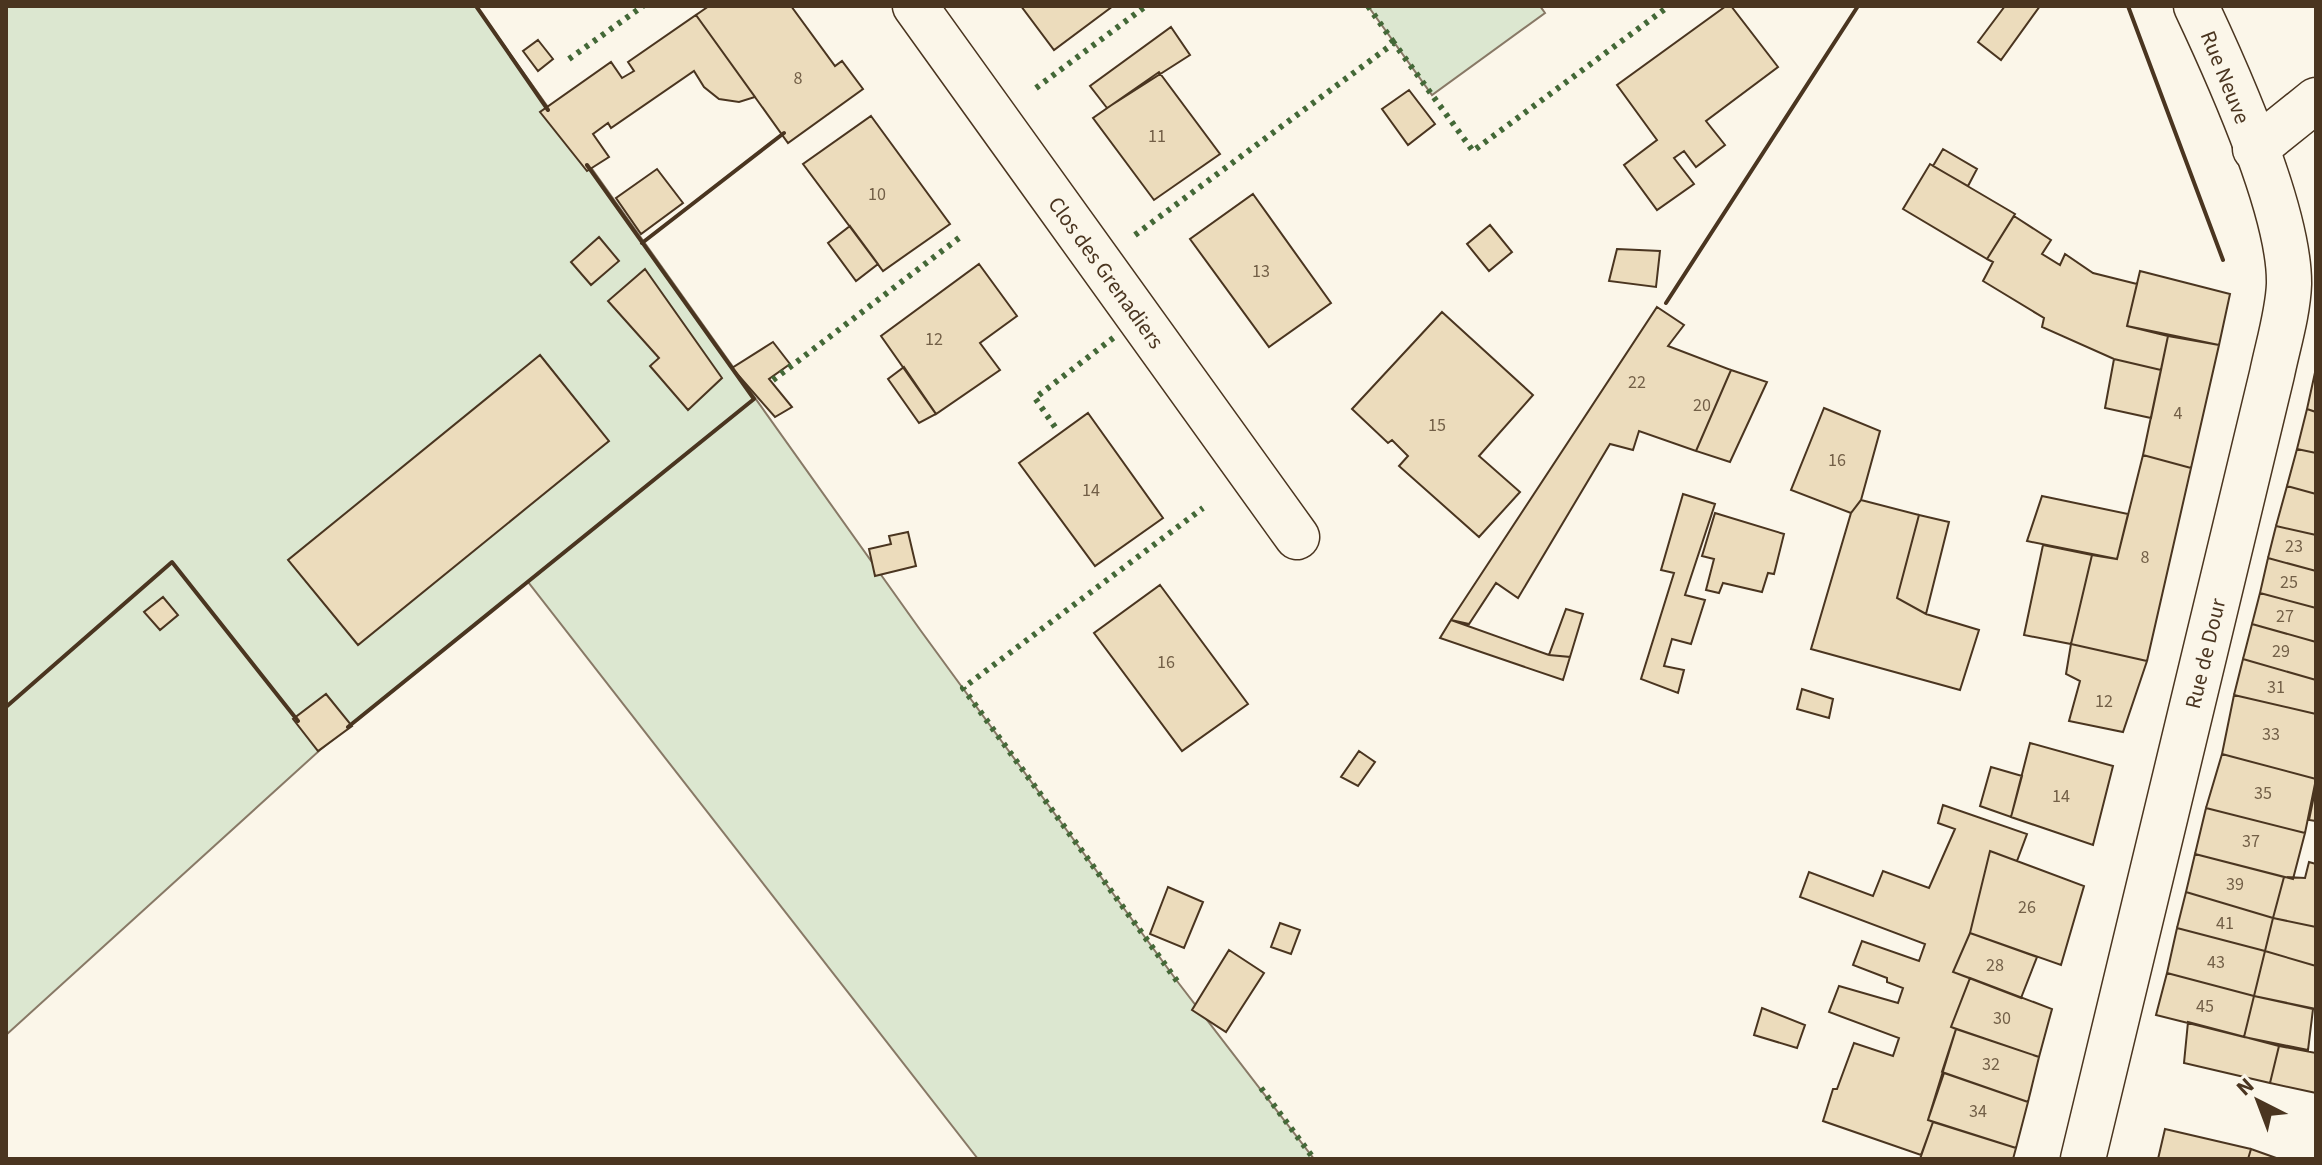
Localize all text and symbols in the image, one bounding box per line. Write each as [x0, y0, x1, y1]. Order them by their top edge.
street label: Rue Neuve [2192, 26, 2258, 129]
house number: 8 [794, 66, 803, 91]
house number: 11 [1148, 124, 1166, 149]
house number: 10 [868, 182, 886, 207]
street label: Clos des Grenadiers [1040, 190, 1172, 356]
house number: 13 [1252, 259, 1270, 284]
house number: 12 [925, 327, 943, 352]
house number: 22 [1628, 370, 1646, 395]
house number: 20 [1693, 393, 1711, 418]
house number: 4 [2174, 401, 2183, 426]
house number: 15 [1428, 413, 1446, 438]
house number: 16 [1828, 448, 1846, 473]
house number: 14 [1082, 478, 1100, 503]
house number: 23 [2285, 534, 2303, 559]
house number: 8 [2141, 545, 2150, 570]
house number: 25 [2280, 570, 2298, 595]
street label: Rue de Dour [2177, 595, 2234, 712]
house number: 27 [2276, 604, 2294, 629]
house number: 29 [2272, 639, 2290, 664]
house number: 16 [1157, 650, 1175, 675]
house number: 31 [2267, 675, 2285, 700]
house number: 12 [2095, 689, 2113, 714]
house number: 33 [2262, 722, 2280, 747]
house number: 35 [2254, 781, 2272, 806]
house number: 14 [2052, 784, 2070, 809]
house number: 37 [2242, 829, 2260, 854]
house number: 39 [2226, 872, 2244, 897]
house number: 26 [2018, 895, 2036, 920]
house number: 41 [2216, 911, 2234, 936]
house number: 43 [2207, 950, 2225, 975]
house number: 28 [1986, 953, 2004, 978]
house number: 45 [2196, 994, 2214, 1019]
house number: 30 [1993, 1006, 2011, 1031]
house number: 32 [1982, 1052, 2000, 1077]
north arrow [2218, 1061, 2298, 1141]
text: N [2229, 1070, 2261, 1104]
house number: 34 [1969, 1099, 1987, 1124]

